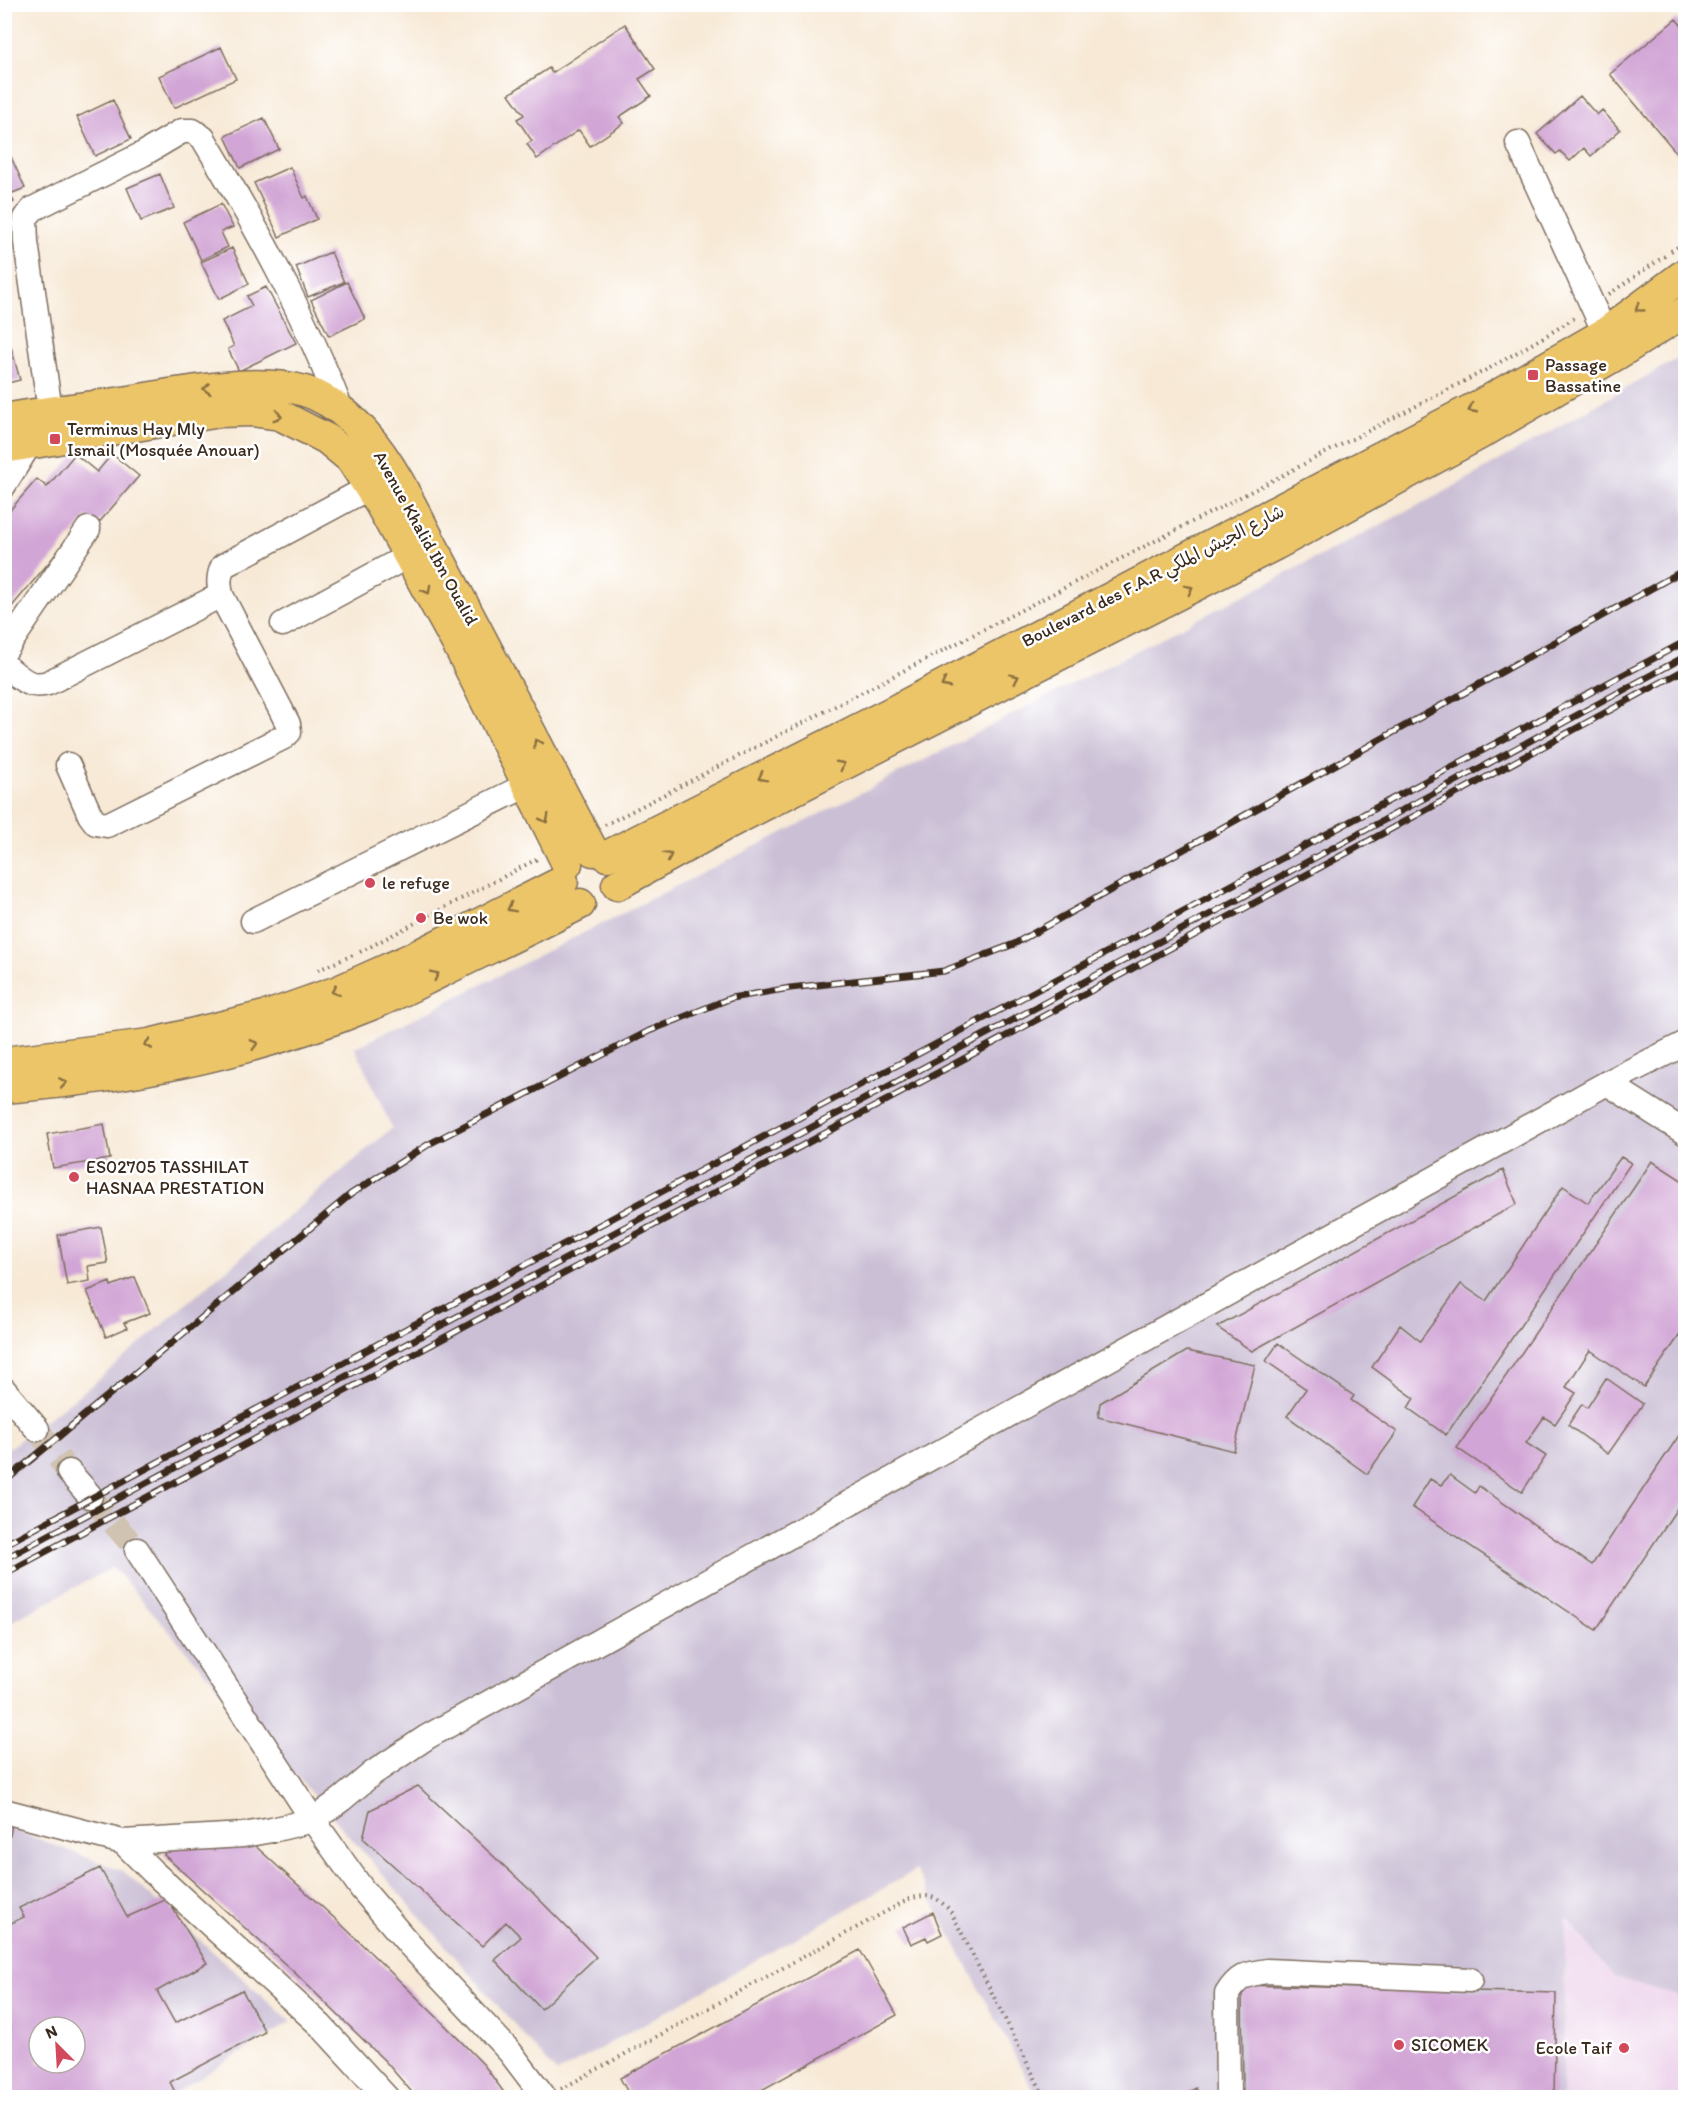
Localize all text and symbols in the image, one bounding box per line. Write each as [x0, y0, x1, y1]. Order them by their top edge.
one-way arrow [1634, 301, 1645, 312]
place label: Passage Bassatine [1545, 354, 1621, 397]
marker: Passage Bassatine [1526, 368, 1540, 382]
one-way arrow [202, 382, 211, 395]
one-way arrow [1467, 402, 1478, 413]
one-way arrow [273, 409, 283, 422]
place label: Terminus Hay Mly Ismail (Mosquée Anouar) [67, 418, 260, 461]
marker: Terminus Hay Mly Ismail (Mosquée Anouar) [48, 432, 62, 446]
street label: Avenue Khalid Ibn Oualid [369, 447, 483, 629]
street label: Boulevard des F.A.R شارع الجيش الملكي [1018, 500, 1290, 657]
one-way arrow [420, 584, 431, 594]
one-way arrow [1182, 585, 1193, 597]
one-way arrow [1008, 673, 1019, 685]
one-way arrow [941, 677, 952, 688]
one-way arrow [532, 739, 544, 750]
one-way arrow [834, 761, 845, 773]
one-way arrow [758, 769, 769, 781]
one-way arrow [538, 813, 550, 824]
one-way arrow [662, 852, 672, 863]
place label: le refuge [382, 872, 450, 894]
marker: le refuge [363, 876, 377, 890]
one-way arrow [506, 900, 517, 912]
place label: Be wok [433, 907, 488, 929]
marker: Be wok [414, 911, 428, 925]
one-way arrow [429, 970, 440, 982]
one-way arrow [330, 984, 341, 997]
one-way arrow [143, 1037, 153, 1050]
one-way arrow [249, 1039, 259, 1052]
one-way arrow [58, 1077, 67, 1089]
place label: ES02705 TASSHILAT HASNAA PRESTATION [86, 1156, 264, 1199]
marker: ES02705 TASSHILAT HASNAA PRESTATION [67, 1170, 81, 1184]
north arrow [27, 2015, 87, 2075]
text: N [42, 2021, 60, 2043]
place label: SICOMEK [1411, 2034, 1488, 2056]
place label: Ecole Taif [1536, 2037, 1612, 2059]
marker: SICOMEK [1392, 2038, 1406, 2052]
marker: Ecole Taif [1617, 2041, 1631, 2055]

